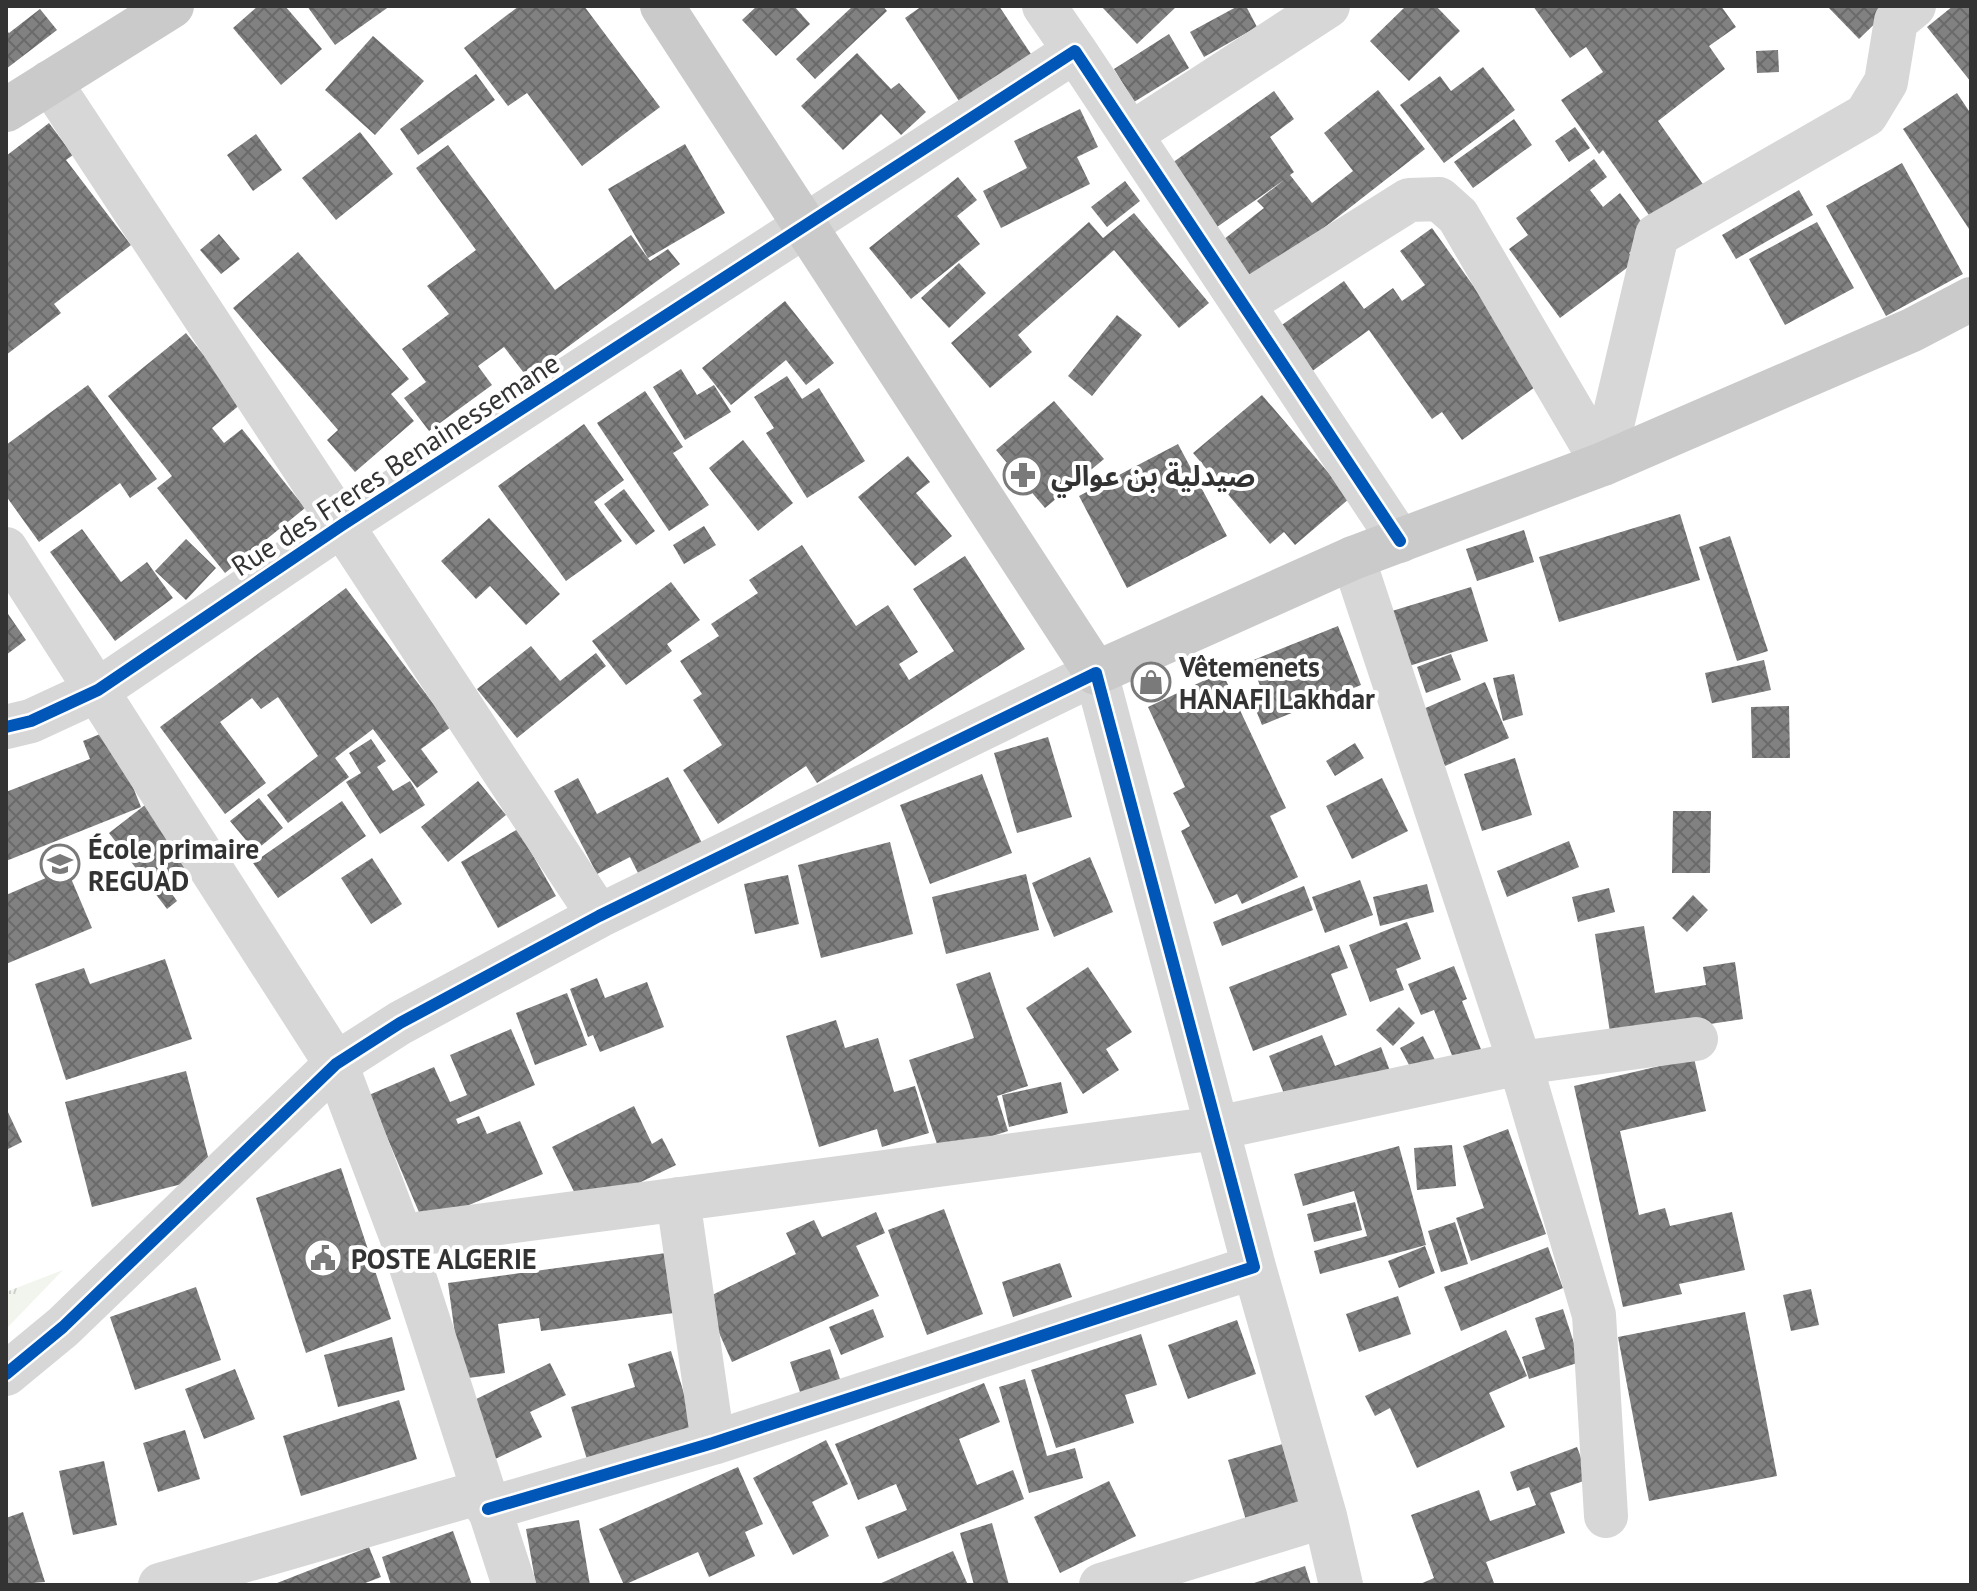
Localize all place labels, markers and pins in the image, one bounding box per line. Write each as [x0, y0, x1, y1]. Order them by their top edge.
pharmacy icon: صيدلية بن عوالي [1002, 454, 1044, 496]
place label: صيدلية بن عوالي [1051, 457, 1255, 498]
place label: Vêtemenets HANAFI Lakhdar [1178, 648, 1375, 717]
shop icon: Vêtemenets HANAFI Lakhdar [1130, 661, 1172, 703]
place label: École primaire REGUAD [88, 830, 259, 899]
school or university icon: École primaire REGUAD [39, 843, 81, 885]
public building icon: POSTE ALGERIE [302, 1237, 344, 1279]
place label: POSTE ALGERIE [351, 1240, 537, 1277]

